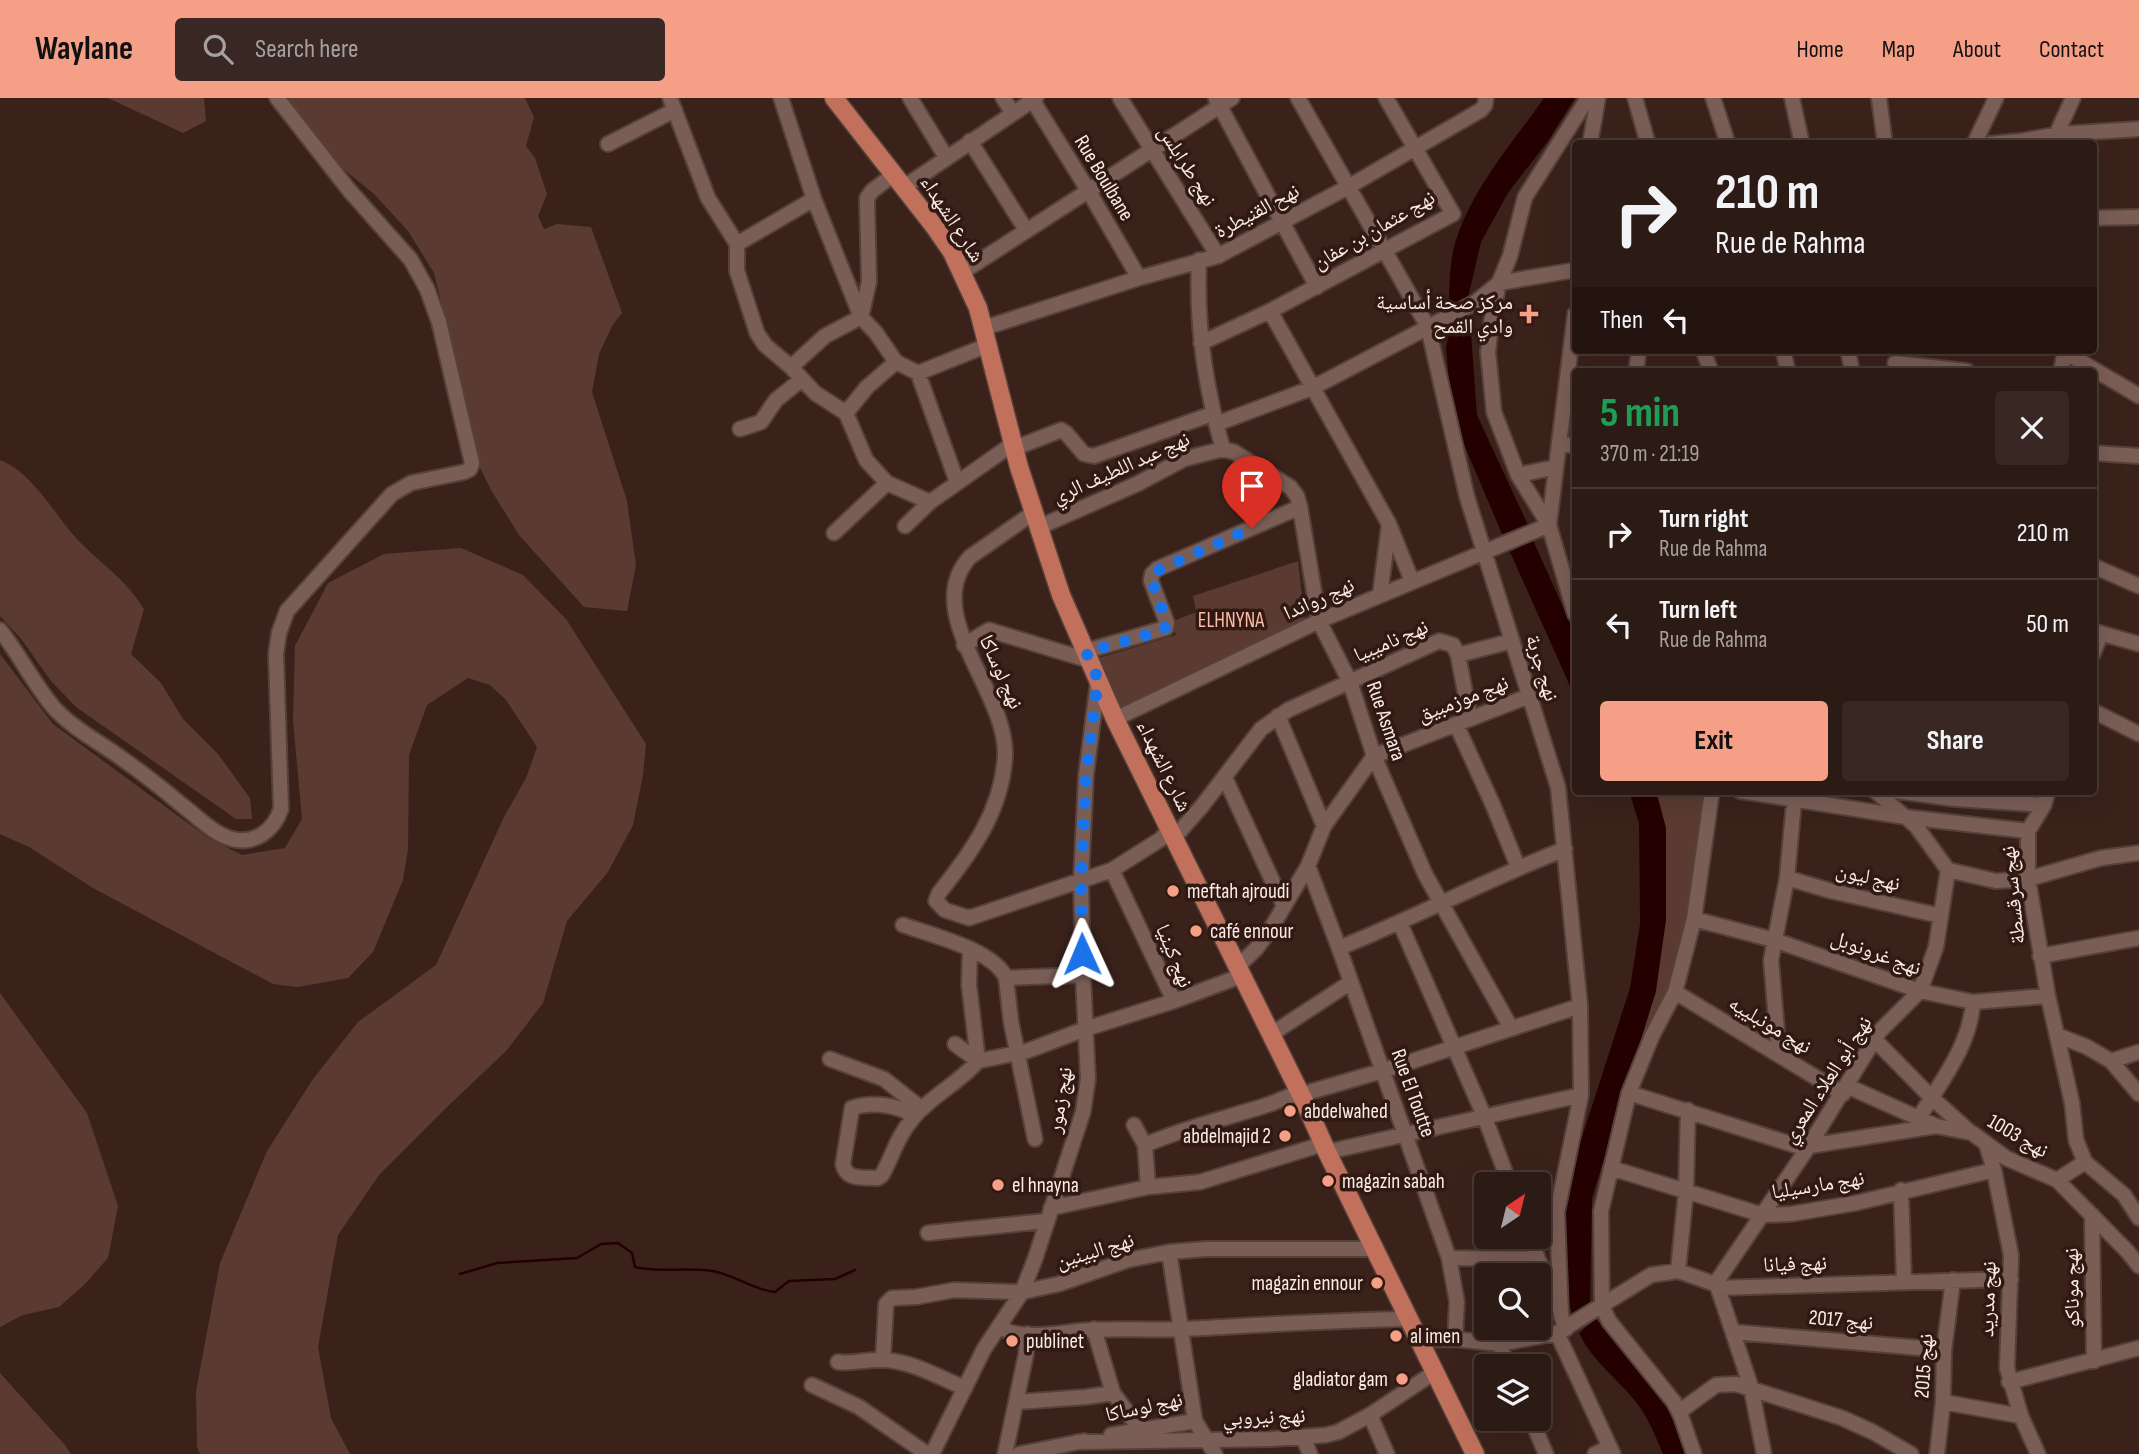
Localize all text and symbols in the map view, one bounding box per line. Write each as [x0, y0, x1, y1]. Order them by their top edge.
search box [175, 18, 665, 81]
text: Waylane [35, 29, 133, 69]
icon: search [199, 30, 237, 68]
text: Search here [255, 34, 358, 65]
text: Home [1796, 35, 1844, 64]
text: Map [1882, 35, 1915, 64]
text: About [1953, 35, 2001, 64]
text: Contact [2039, 35, 2104, 64]
street label: نهج طرابلس [1152, 121, 1222, 211]
street label: Rue Boulbane [1069, 131, 1139, 225]
text: 210 m [1715, 164, 1819, 223]
icon: right [1600, 168, 1691, 259]
street label: شارع الشهداء [915, 171, 989, 267]
street label: نهح القنيطرة [1210, 178, 1304, 244]
street label: نهج عثمان بن عفان [1309, 185, 1439, 275]
text: Rue de Rahma [1715, 224, 1866, 263]
place label: مركز صحة أساسية وادي القمح [1376, 289, 1513, 342]
icon: left [1657, 301, 1695, 339]
marker: مركز صحة أساسية وادي القمح [1519, 304, 1539, 324]
text: Then [1600, 305, 1643, 336]
text: 5 min [1600, 388, 1680, 439]
button: close [1995, 391, 2069, 465]
street label: نهج عبد اللطيف الري [1048, 427, 1195, 513]
text: 370 m · 21:19 [1600, 440, 1700, 468]
pin [1222, 456, 1282, 528]
icon: arrive [1233, 467, 1271, 505]
text: Turn right [1659, 504, 1748, 535]
icon: right [1600, 515, 1638, 553]
text: 210 m [2017, 518, 2069, 549]
text: Rue de Rahma [1659, 535, 1767, 563]
street label: نهج رواندا [1280, 572, 1358, 626]
text: Turn left [1659, 595, 1737, 626]
icon: left [1600, 606, 1638, 644]
park label: ELHNYNA [1198, 608, 1265, 633]
text: 50 m [2026, 609, 2069, 640]
street label: نهج ناميبيا [1350, 614, 1432, 668]
text: Rue de Rahma [1659, 626, 1767, 654]
street label: نهج لوساكا [974, 631, 1028, 713]
street label: نهج جربة [1520, 632, 1564, 704]
street label: نهج موزمبيق [1414, 670, 1512, 728]
street label: Rue Asmara [1361, 678, 1411, 764]
button: Exit [1600, 701, 1828, 781]
button: Share [1842, 701, 2069, 781]
street label: شارع الشهداء [1131, 716, 1197, 816]
street label: نهج سرقسطة [1995, 845, 2031, 945]
street label: نهج ليون [1833, 857, 1903, 897]
place label: meftah ajroudi [1187, 879, 1289, 904]
marker: meftah ajroudi [1165, 883, 1181, 899]
position arrow [1045, 917, 1119, 991]
place label: café ennour [1210, 919, 1294, 944]
street label: نهج كينيا [1150, 921, 1198, 991]
marker: café ennour [1188, 923, 1204, 939]
street label: نهج غرونوبل [1828, 925, 1924, 981]
street label: نهج مونبلييه [1724, 991, 1816, 1059]
street label: نهج أبو العلاء المعري [1776, 1011, 1880, 1150]
street label: Rue El Toutte [1386, 1046, 1440, 1140]
street label: نهج زمور [1042, 1065, 1078, 1136]
place label: abdelwahed [1304, 1099, 1388, 1124]
marker: abdelwahed [1282, 1103, 1298, 1119]
street label: نهج 1003 [1983, 1109, 2053, 1163]
place label: abdelmajid 2 [1183, 1124, 1271, 1149]
marker: abdelmajid 2 [1277, 1128, 1293, 1144]
street label: نهج مارسيليا [1770, 1165, 1866, 1205]
place label: magazin sabah [1342, 1169, 1445, 1194]
north arrow [1474, 1172, 1550, 1250]
map controls [1474, 1172, 1551, 1431]
place label: el hnayna [1012, 1173, 1079, 1198]
marker: magazin sabah [1320, 1173, 1336, 1189]
marker: el hnayna [990, 1177, 1006, 1193]
street label: نهج البينين [1053, 1227, 1137, 1275]
street label: نهج موناكو [2059, 1248, 2085, 1328]
street label: نهج فيانا [1763, 1250, 1827, 1278]
street label: نهج مدريد [1974, 1261, 2002, 1337]
button: search [1474, 1263, 1551, 1340]
place label: magazin ennour [1252, 1271, 1363, 1296]
marker: magazin ennour [1369, 1275, 1385, 1291]
street label: نهج 2017 [1808, 1305, 1874, 1335]
place label: al imen [1410, 1324, 1460, 1349]
marker: al imen [1388, 1328, 1404, 1344]
place label: publinet [1026, 1329, 1084, 1354]
marker: publinet [1004, 1333, 1020, 1349]
street label: نهج 2015 [1909, 1333, 1939, 1399]
button: layers [1474, 1354, 1551, 1431]
place label: gladiator gam [1293, 1367, 1388, 1392]
marker: gladiator gam [1394, 1371, 1410, 1387]
street label: نهج لوساكا [1103, 1387, 1185, 1427]
street label: نهج نيروبي [1222, 1403, 1306, 1434]

